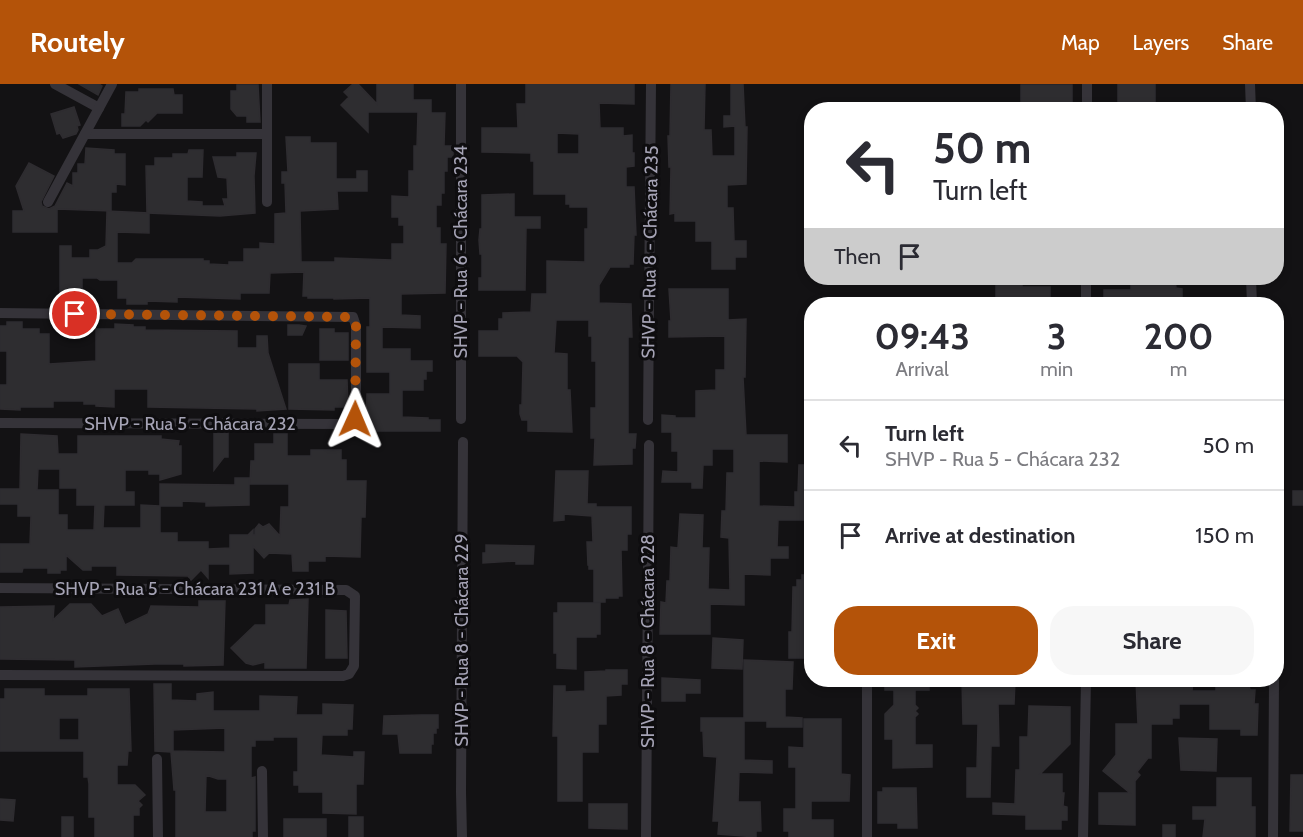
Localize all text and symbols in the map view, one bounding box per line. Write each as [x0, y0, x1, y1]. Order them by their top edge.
text: Routely [30, 25, 125, 59]
text: Map [1061, 30, 1100, 55]
text: Layers [1133, 30, 1189, 55]
text: Share [1222, 30, 1273, 55]
text: 50 m [933, 122, 1031, 174]
icon: left [834, 126, 912, 204]
street label: SHVP - Rua 6 - Chácara 234 [450, 145, 472, 359]
street label: SHVP - Rua 8 - Chácara 235 [637, 145, 663, 359]
text: Turn left [933, 174, 1027, 207]
icon: arrive [893, 240, 926, 273]
text: Then [834, 243, 881, 270]
pin [49, 288, 100, 339]
icon: arrive [58, 297, 91, 330]
text: 09:43 [874, 314, 970, 358]
text: 3 [1047, 314, 1066, 358]
text: 200 [1144, 314, 1214, 358]
text: Arrival [896, 357, 949, 381]
text: min [1040, 357, 1073, 381]
text: m [1170, 357, 1187, 381]
position arrow [323, 387, 387, 451]
street label: SHVP - Rua 5 - Chácara 232 [84, 413, 296, 435]
text: Turn left [885, 420, 964, 447]
icon: left [834, 429, 867, 462]
text: 50 m [1202, 432, 1254, 459]
text: SHVP - Rua 5 - Chácara 232 [885, 447, 1120, 471]
icon: arrive [834, 519, 867, 552]
text: Arrive at destination [885, 522, 1075, 549]
text: 150 m [1195, 522, 1254, 549]
street label: SHVP - Rua 8 - Chácara 229 [451, 533, 473, 747]
street label: SHVP - Rua 8 - Chácara 228 [637, 534, 659, 748]
street label: SHVP - Rua 5 - Chácara 231 A e 231 B [55, 578, 335, 600]
button: Exit [834, 606, 1038, 675]
button: Share [1050, 606, 1254, 675]

